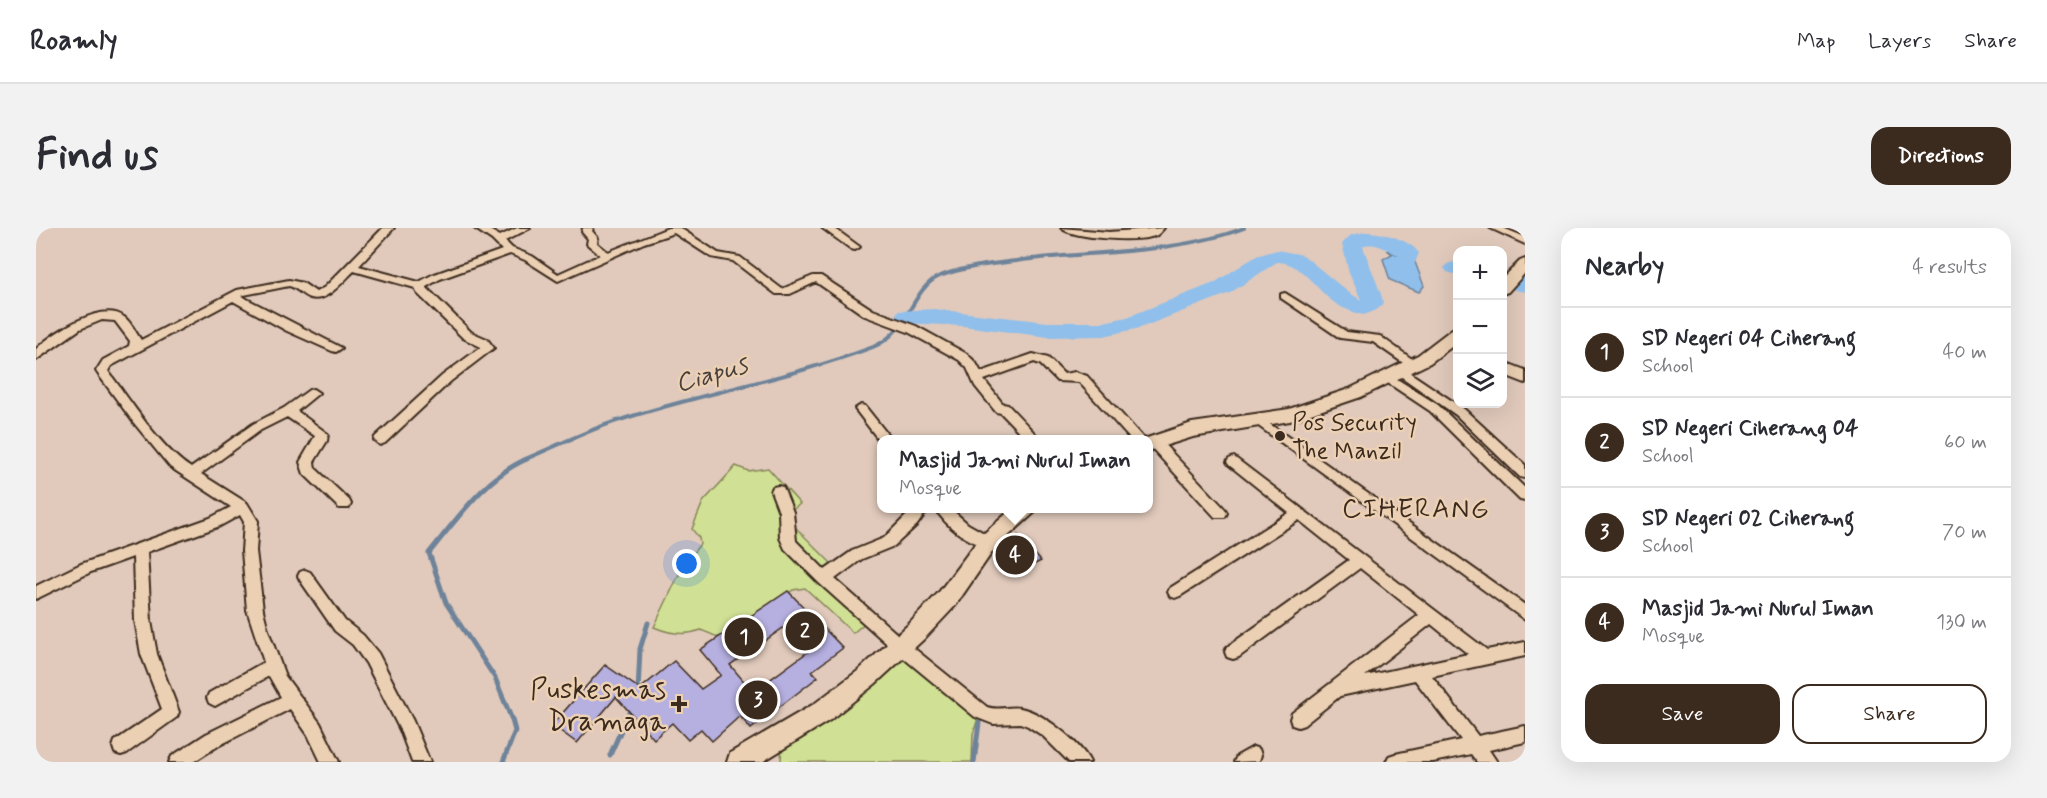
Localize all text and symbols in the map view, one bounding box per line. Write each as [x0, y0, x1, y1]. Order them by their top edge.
text: Roamly [30, 23, 118, 60]
text: Map [1797, 27, 1835, 55]
text: Layers [1868, 27, 1931, 55]
text: Share [1964, 27, 2017, 55]
button: Directions [1871, 127, 2011, 185]
text: Find us [36, 129, 158, 184]
map controls [1453, 246, 1507, 408]
button: + [1453, 246, 1507, 300]
text: Nearby [1585, 250, 1664, 284]
text: 4 results [1912, 254, 1987, 281]
button: − [1453, 300, 1507, 354]
text: SD Negeri 04 Ciherang [1642, 325, 1856, 353]
text: 1 [1600, 339, 1609, 366]
text: 40 m [1943, 339, 1987, 366]
water label: Ciapus [672, 348, 754, 401]
text: School [1642, 353, 1694, 380]
button: layers [1453, 354, 1507, 408]
place label: Pos Security The Manzil [1292, 408, 1417, 467]
text: SD Negeri Ciherang 04 [1642, 415, 1858, 443]
marker: Pos Security The Manzil [1273, 429, 1287, 443]
text: 2 [1600, 429, 1609, 456]
text: 60 m [1944, 429, 1987, 456]
popup [877, 435, 1153, 513]
text: School [1642, 443, 1694, 470]
text: Masjid Jami Nurul Iman [899, 447, 1131, 475]
text: Mosque [899, 475, 962, 502]
district label: CIHERANG [1342, 492, 1490, 527]
text: SD Negeri 02 Ciherang [1642, 505, 1854, 533]
text: 3 [1600, 519, 1609, 546]
text: 70 m [1942, 519, 1987, 546]
pin: 4 [996, 532, 1034, 578]
text: School [1642, 533, 1694, 560]
your location [672, 549, 701, 578]
text: Masjid Jami Nurul Iman [1642, 595, 1874, 623]
pin: 2 [786, 608, 824, 654]
text: 4 [1599, 609, 1610, 636]
text: 130 m [1936, 609, 1987, 636]
pin: 1 [724, 614, 764, 660]
text: Mosque [1642, 623, 1705, 650]
place label: Puskesmas Dramaga [530, 672, 666, 741]
pin: 3 [738, 678, 778, 722]
button: Save [1585, 684, 1780, 744]
button: Share [1792, 684, 1987, 744]
marker: Puskesmas Dramaga [670, 695, 688, 713]

